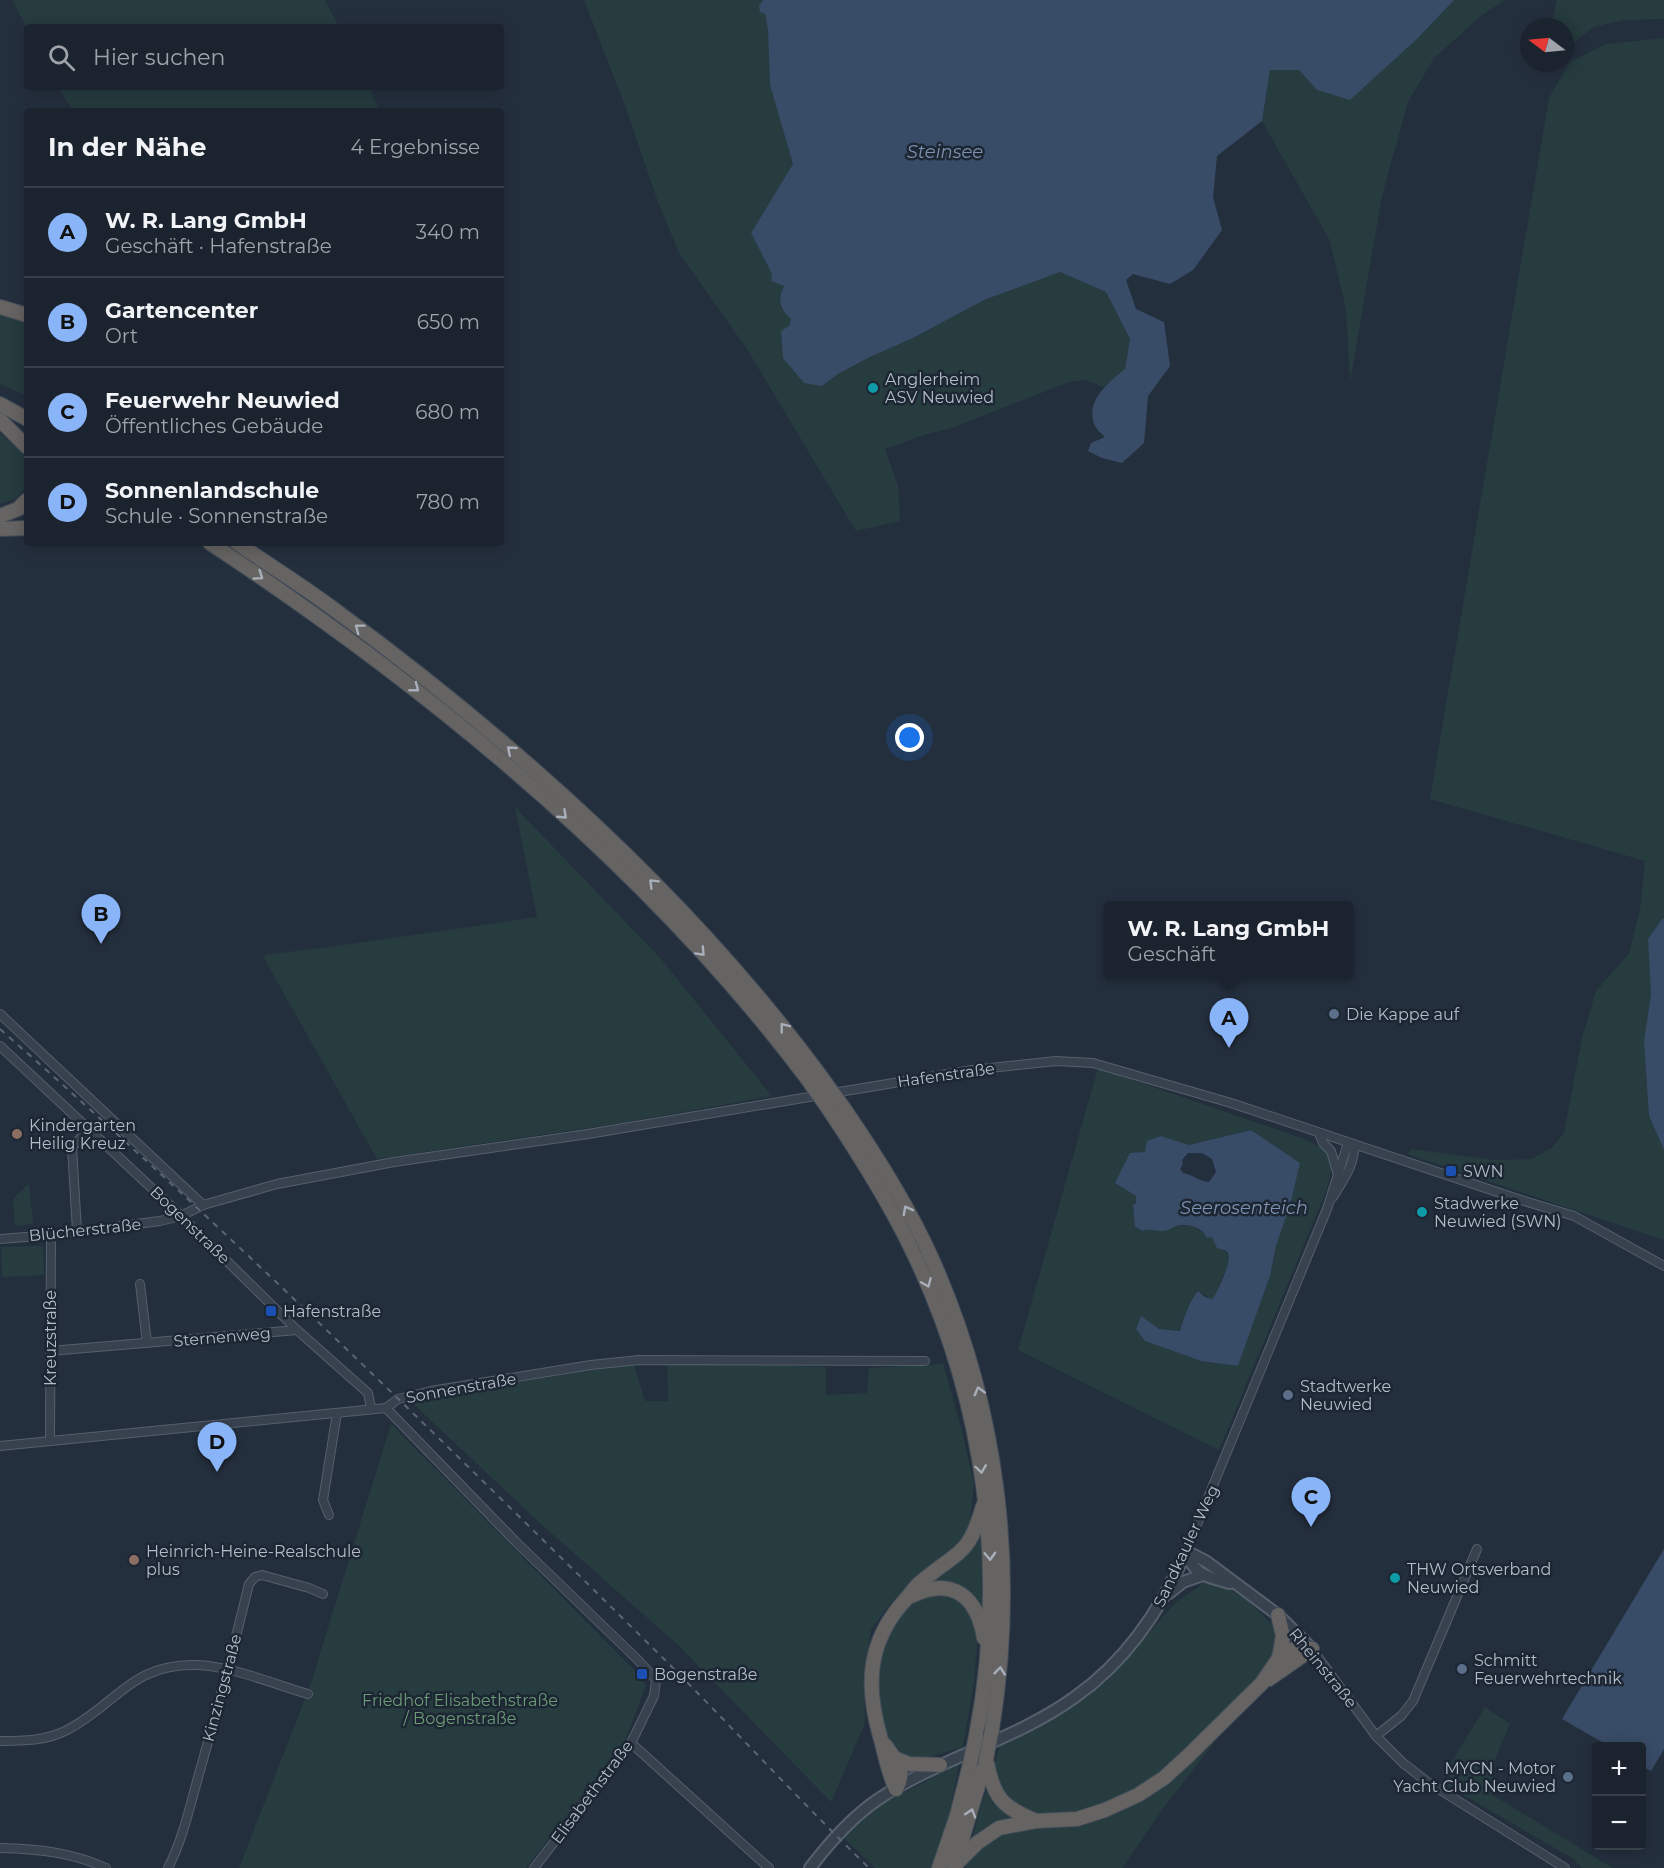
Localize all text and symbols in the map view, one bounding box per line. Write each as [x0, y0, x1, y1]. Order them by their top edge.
north arrow [1520, 18, 1574, 72]
search box [24, 24, 504, 90]
icon: search [45, 41, 78, 74]
text: Hier suchen [93, 44, 225, 71]
text: In der Nähe [48, 131, 206, 163]
text: 4 Ergebnisse [351, 135, 480, 159]
water label: Steinsee [907, 141, 983, 163]
text: W. R. Lang GmbH [105, 207, 307, 234]
text: A [60, 220, 75, 244]
text: 340 m [416, 220, 480, 244]
text: Geschäft · Hafenstraße [105, 234, 332, 258]
text: Gartencenter [105, 297, 258, 324]
text: B [60, 310, 75, 334]
text: 650 m [417, 310, 480, 334]
text: Ort [105, 324, 138, 348]
place label: Anglerheim ASV Neuwied [885, 370, 994, 407]
marker: Anglerheim ASV Neuwied [866, 381, 880, 395]
text: Feuerwehr Neuwied [105, 387, 340, 414]
text: C [60, 400, 75, 424]
text: 680 m [415, 400, 480, 424]
text: Öffentliches Gebäude [105, 414, 323, 438]
text: Sonnenlandschule [105, 477, 319, 504]
text: D [59, 490, 76, 514]
text: 780 m [416, 490, 480, 514]
text: Schule · Sonnenstraße [105, 504, 328, 528]
one-way arrow [252, 569, 263, 580]
one-way arrow [354, 624, 365, 635]
one-way arrow [408, 680, 419, 691]
your location [895, 723, 924, 752]
one-way arrow [507, 746, 518, 757]
one-way arrow [556, 808, 566, 819]
one-way arrow [649, 879, 660, 890]
pin: B [82, 894, 120, 944]
popup [1104, 901, 1353, 979]
text: W. R. Lang GmbH [1128, 915, 1329, 942]
text: Geschäft [1128, 942, 1216, 966]
one-way arrow [694, 945, 705, 956]
pin: A [1210, 998, 1248, 1048]
place label: Die Kappe auf [1346, 1005, 1460, 1024]
marker: Die Kappe auf [1327, 1007, 1341, 1021]
one-way arrow [781, 1023, 792, 1034]
street label: Hafenstraße [896, 1059, 996, 1091]
place label: Kindergarten Heilig Kreuz [29, 1116, 136, 1153]
marker: Kindergarten Heilig Kreuz [10, 1127, 24, 1141]
place label: SWN [1463, 1162, 1503, 1181]
marker: SWN [1444, 1164, 1458, 1178]
street label: Bogenstraße [146, 1182, 234, 1268]
place label: Stadwerke Neuwied (SWN) [1434, 1194, 1561, 1231]
water label: Seerosenteich [1180, 1197, 1308, 1219]
marker: Stadwerke Neuwied (SWN) [1415, 1205, 1429, 1219]
one-way arrow [903, 1206, 914, 1216]
street label: Blücherstraße [28, 1215, 142, 1245]
one-way arrow [920, 1276, 932, 1287]
street label: Kreuzstraße [41, 1290, 60, 1386]
place label: Hafenstraße [283, 1302, 381, 1321]
marker: Hafenstraße [264, 1304, 278, 1318]
street label: Sternenweg [173, 1323, 271, 1351]
street label: Sonnenstraße [404, 1369, 518, 1407]
place label: Stadtwerke Neuwied [1300, 1377, 1391, 1414]
one-way arrow [974, 1386, 986, 1397]
marker: Stadtwerke Neuwied [1281, 1388, 1295, 1402]
pin: D [198, 1422, 236, 1472]
one-way arrow [974, 1465, 986, 1474]
pin: C [1292, 1478, 1330, 1527]
street label: Sandkauler Weg [1149, 1482, 1223, 1610]
place label: Heinrich-Heine-Realschule plus [146, 1542, 361, 1579]
one-way arrow [983, 1552, 996, 1561]
marker: Heinrich-Heine-Realschule plus [127, 1553, 141, 1567]
place label: THW Ortsverband Neuwied [1407, 1560, 1551, 1597]
marker: THW Ortsverband Neuwied [1388, 1571, 1402, 1585]
street label: Rheinstraße [1285, 1624, 1361, 1712]
street label: Kinzingstraße [199, 1632, 245, 1744]
place label: Schmitt Feuerwehrtechnik [1474, 1651, 1622, 1688]
marker: Schmitt Feuerwehrtechnik [1455, 1662, 1469, 1676]
place label: Bogenstraße [654, 1665, 757, 1684]
marker: Bogenstraße [635, 1667, 649, 1681]
one-way arrow [993, 1667, 1006, 1676]
park label: Friedhof Elisabethstraße / Bogenstraße [362, 1691, 558, 1728]
street label: Elisabethstraße [547, 1737, 637, 1847]
map controls [1592, 1742, 1646, 1850]
button: + [1592, 1742, 1646, 1796]
place label: MYCN - Motor Yacht Club Neuwied [1393, 1759, 1556, 1796]
marker: MYCN - Motor Yacht Club Neuwied [1561, 1770, 1575, 1784]
button: − [1592, 1796, 1646, 1850]
one-way arrow [964, 1808, 976, 1819]

